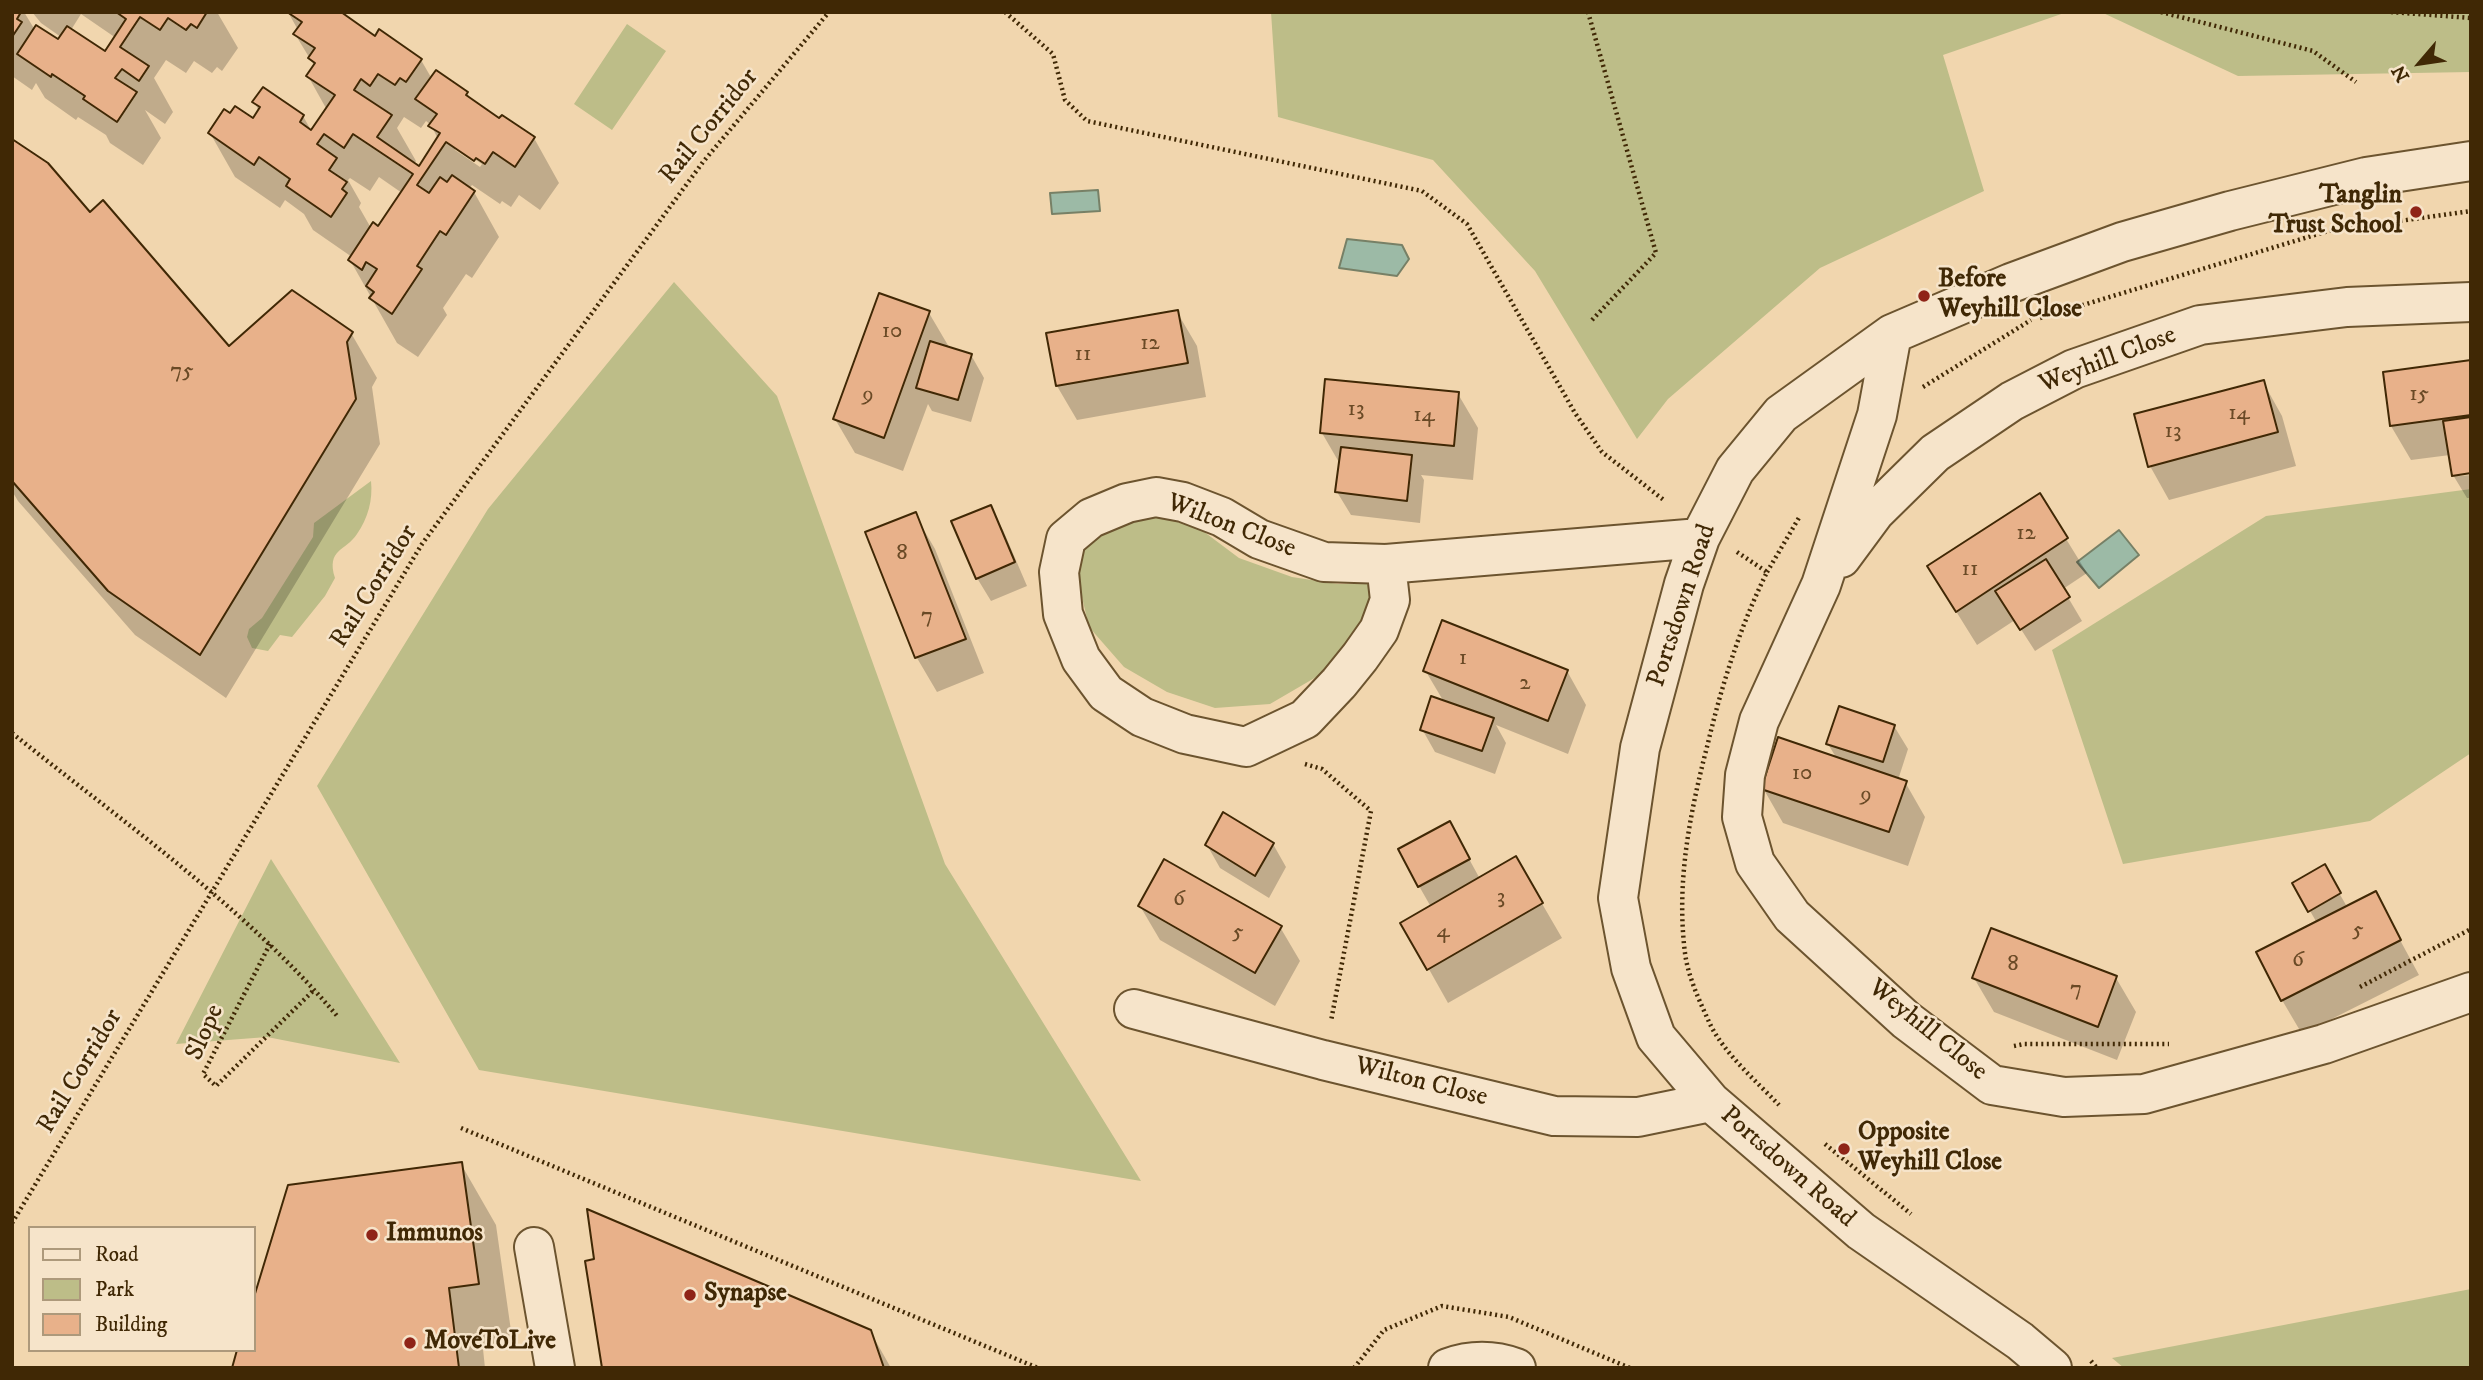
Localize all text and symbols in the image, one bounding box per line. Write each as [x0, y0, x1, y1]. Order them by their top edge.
north arrow [2385, 28, 2455, 98]
text: N [2387, 61, 2415, 86]
street label: Rail Corridor [654, 63, 766, 191]
place label: Tanglin Trust School [2269, 181, 2402, 242]
marker: Tanglin Trust School [2408, 204, 2424, 220]
place label: Before Weyhill Close [1938, 265, 2082, 326]
marker: Before Weyhill Close [1916, 288, 1932, 304]
house number: 10 [882, 318, 902, 346]
street label: Weyhill Close [2035, 321, 2181, 401]
house number: 12 [1140, 330, 1160, 358]
house number: 11 [1075, 341, 1091, 369]
house number: 75 [170, 358, 194, 386]
house number: 15 [2409, 381, 2429, 409]
house number: 9 [862, 382, 874, 410]
house number: 13 [1347, 396, 1365, 424]
house number: 14 [2228, 400, 2250, 428]
house number: 14 [1413, 402, 1435, 430]
house number: 13 [2164, 418, 2182, 446]
street label: Wilton Close [1162, 488, 1300, 566]
street label: Rail Corridor [325, 520, 425, 654]
house number: 12 [2016, 520, 2036, 548]
street label: Portsdown Road [1642, 521, 1724, 691]
house number: 8 [896, 540, 908, 568]
house number: 11 [1962, 556, 1978, 584]
house number: 7 [921, 603, 933, 631]
house number: 1 [1459, 645, 1467, 673]
house number: 2 [1519, 670, 1531, 698]
house number: 10 [1792, 760, 1812, 788]
house number: 9 [1860, 782, 1872, 810]
house number: 3 [1497, 884, 1505, 912]
house number: 6 [1173, 886, 1185, 914]
house number: 5 [2352, 917, 2364, 945]
house number: 4 [1436, 918, 1450, 946]
house number: 5 [1232, 919, 1244, 947]
house number: 6 [2292, 947, 2304, 975]
house number: 8 [2007, 951, 2019, 979]
street label: Weyhill Close [1861, 974, 1993, 1088]
house number: 7 [2070, 976, 2082, 1004]
street label: Slope [180, 1000, 232, 1066]
street label: Rail Corridor [32, 1004, 130, 1140]
street label: Wilton Close [1352, 1051, 1490, 1115]
street label: Portsdown Road [1713, 1101, 1861, 1235]
place label: Opposite Weyhill Close [1858, 1118, 2002, 1180]
marker: Opposite Weyhill Close [1836, 1141, 1852, 1157]
place label: Immunos [386, 1219, 483, 1251]
legend [28, 1226, 256, 1352]
marker: Immunos [364, 1227, 380, 1243]
text: Road [95, 1242, 139, 1268]
text: Park [95, 1277, 134, 1303]
place label: Synapse [704, 1279, 787, 1311]
marker: Synapse [682, 1287, 698, 1303]
text: Building [95, 1312, 167, 1338]
place label: MoveToLive [424, 1327, 556, 1359]
marker: MoveToLive [402, 1335, 418, 1351]

